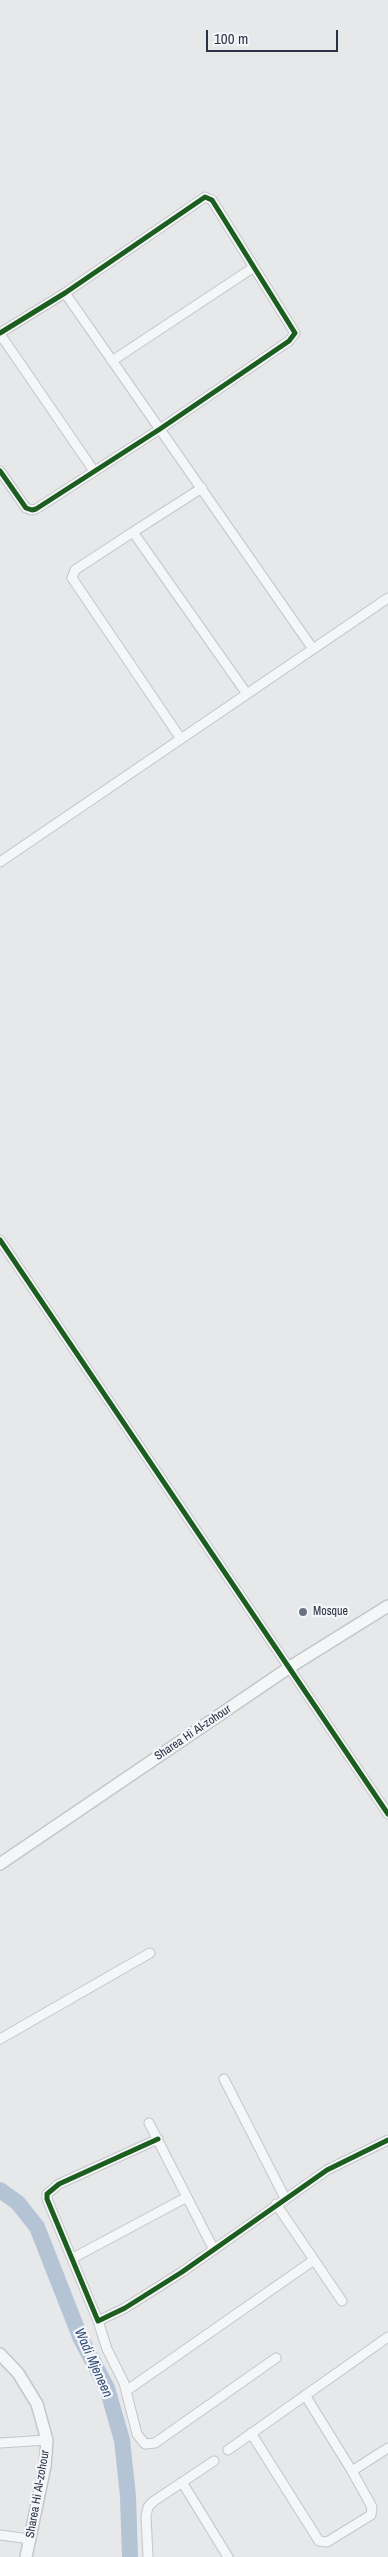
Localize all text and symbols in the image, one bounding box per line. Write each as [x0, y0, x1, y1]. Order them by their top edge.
scale bar [208, 20, 340, 52]
text: 100 m [214, 28, 248, 49]
place label: Mosque [313, 1605, 348, 1619]
marker: Mosque [297, 1606, 309, 1618]
street label: Sharea Hi Al-zohour [152, 1702, 234, 1764]
water label: Wadi Mjeneen [70, 2326, 116, 2400]
street label: Sharea Hi Al-zohour [23, 2449, 53, 2539]

